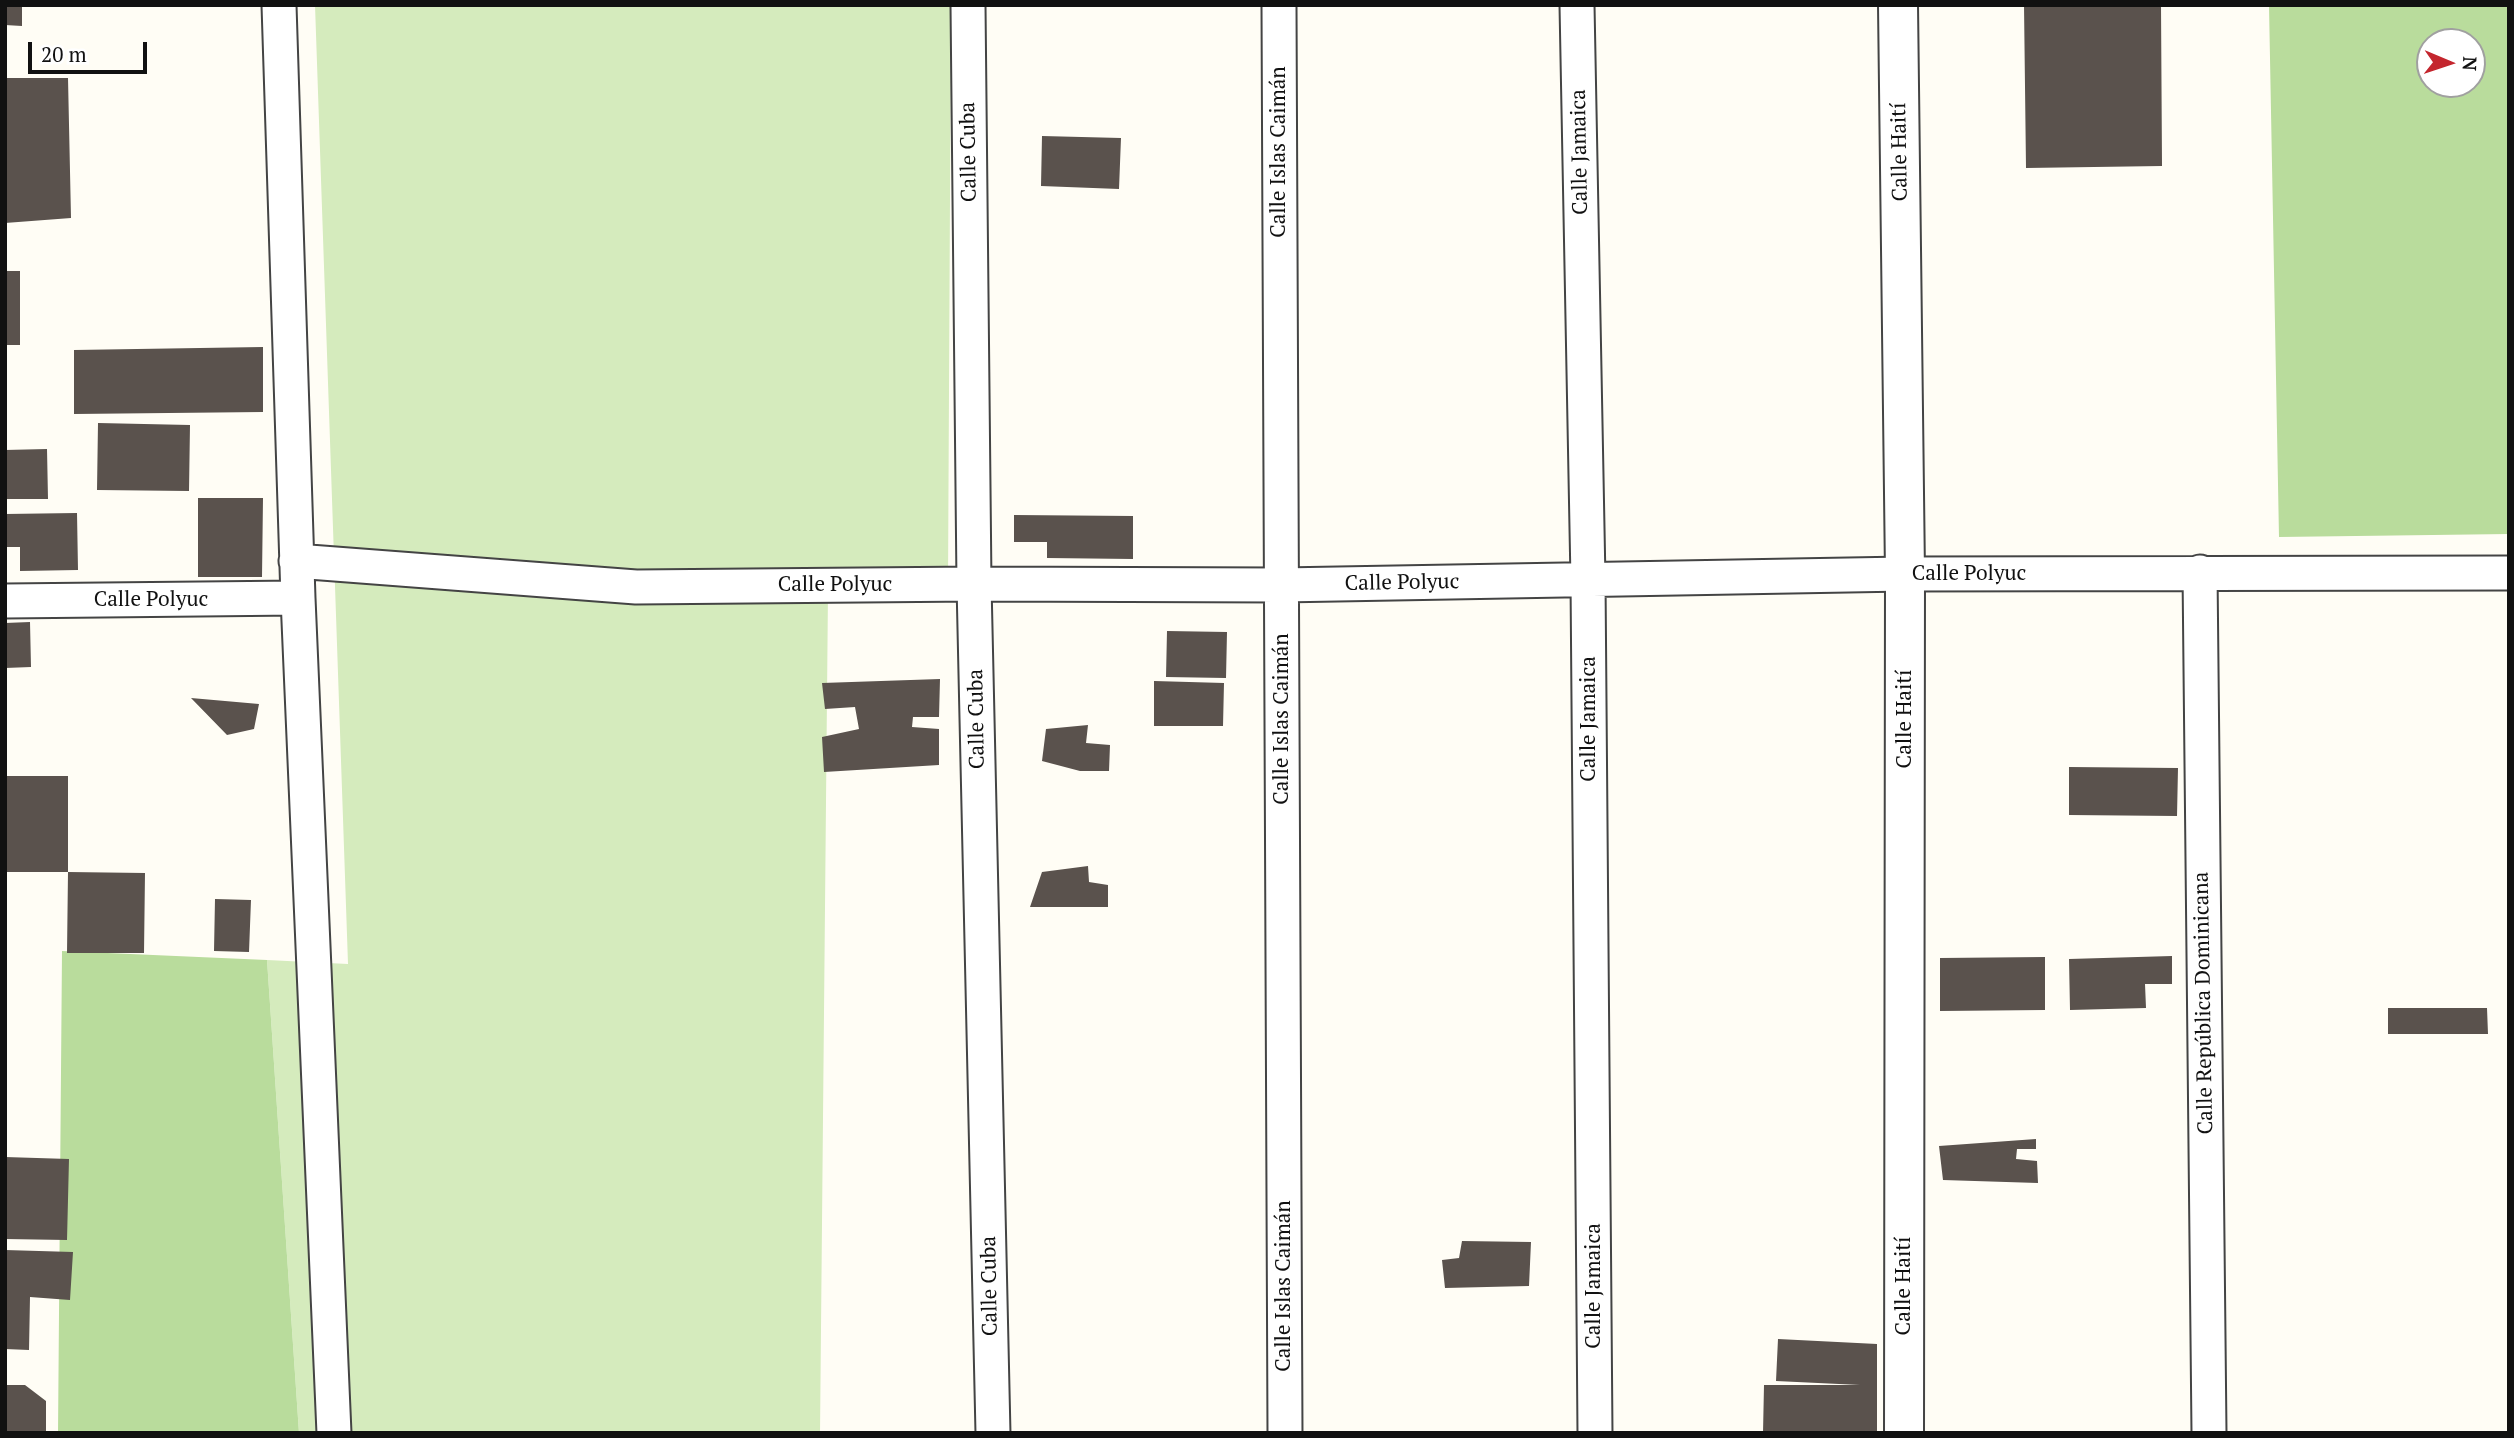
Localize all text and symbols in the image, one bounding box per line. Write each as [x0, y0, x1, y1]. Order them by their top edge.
scale bar [32, 28, 150, 72]
north arrow [2416, 28, 2486, 98]
text: 20 m [41, 40, 87, 68]
text: N [2458, 56, 2483, 71]
street label: Calle Islas Caimán [1266, 66, 1292, 238]
street label: Calle Jamaica [1566, 89, 1594, 215]
street label: Calle Cuba [956, 102, 982, 202]
street label: Calle Haití [1887, 102, 1913, 202]
street label: Calle Polyuc [1912, 561, 2026, 587]
street label: Calle Polyuc [1344, 569, 1460, 597]
street label: Calle Polyuc [778, 572, 892, 598]
street label: Calle Polyuc [94, 587, 208, 613]
street label: Calle Islas Caimán [1269, 633, 1295, 805]
street label: Calle Jamaica [1576, 656, 1602, 782]
street label: Calle Cuba [964, 669, 990, 769]
street label: Calle Haití [1892, 670, 1918, 768]
street label: Calle República Dominicana [2189, 871, 2219, 1135]
street label: Calle Islas Caimán [1271, 1200, 1297, 1372]
street label: Calle Jamaica [1581, 1223, 1607, 1349]
street label: Calle Cuba [977, 1236, 1003, 1336]
street label: Calle Haití [1891, 1237, 1917, 1335]

